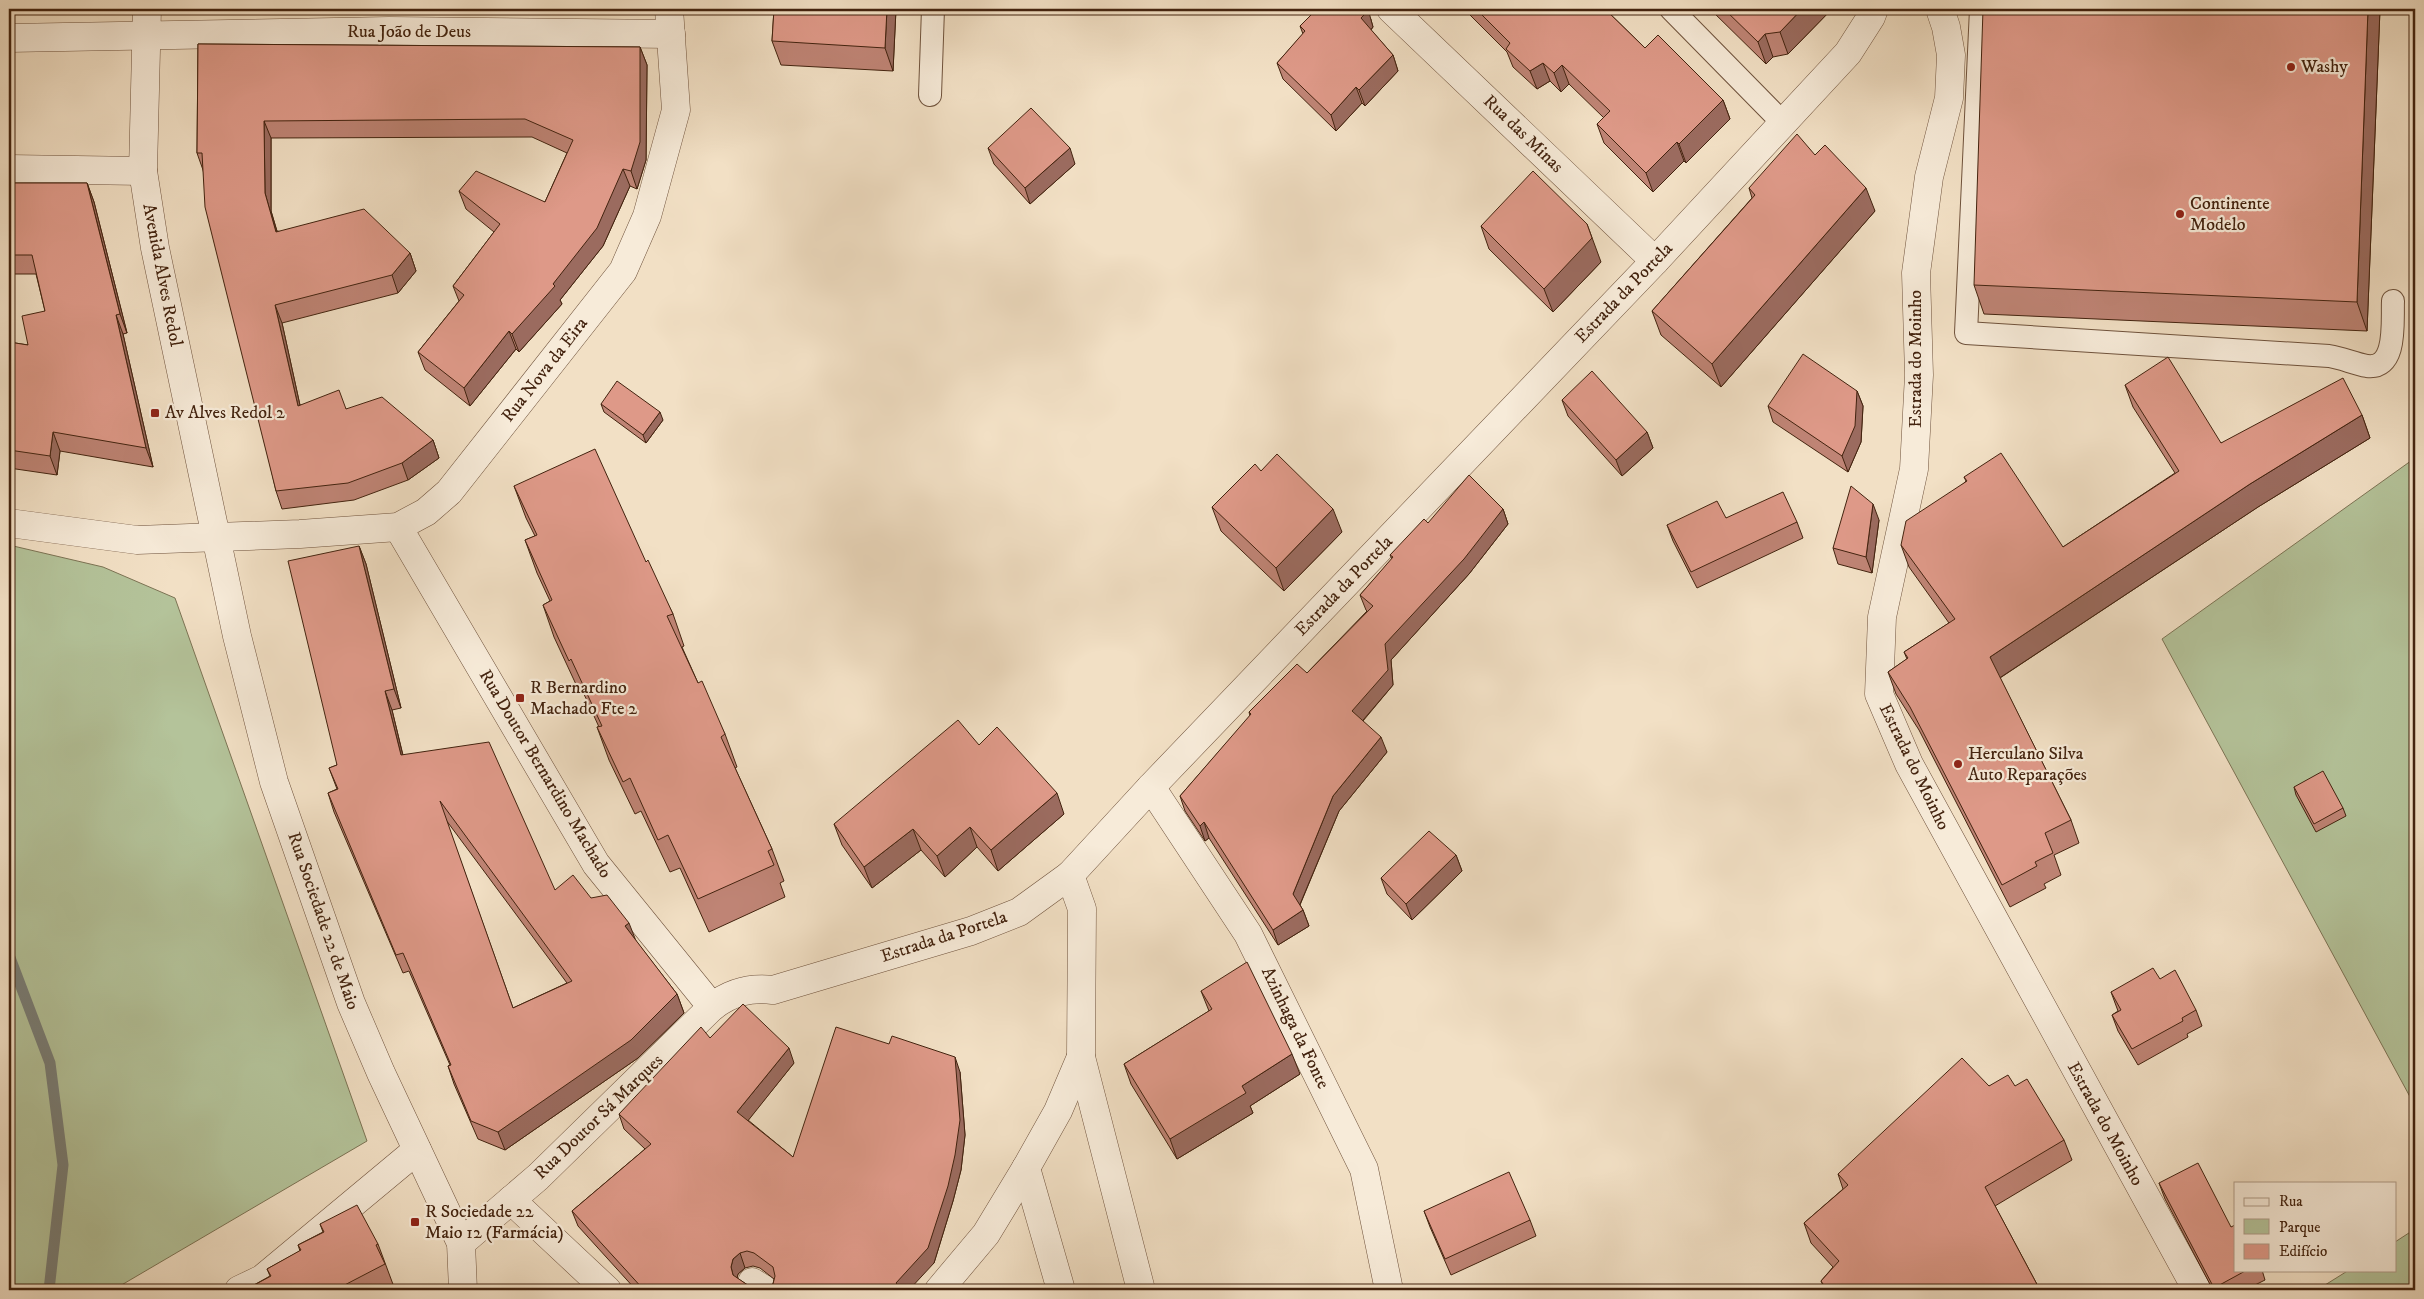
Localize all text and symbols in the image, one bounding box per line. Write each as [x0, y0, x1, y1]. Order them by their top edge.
street label: Rua João de Deus [347, 21, 471, 43]
place label: Washy [2300, 56, 2348, 78]
marker: Washy [2285, 61, 2297, 73]
street label: Rua das Minas [1478, 90, 1568, 178]
place label: Continente Modelo [2190, 193, 2270, 236]
street label: Avenida Alves Redol [137, 202, 187, 349]
marker: Continente Modelo [2174, 208, 2186, 220]
street label: Estrada da Portela [1570, 238, 1678, 348]
street label: Estrada do Moinho [1905, 290, 1927, 428]
street label: Rua Nova da Eira [497, 313, 593, 427]
place label: Av Alves Redol 2 [165, 402, 285, 424]
marker: Av Alves Redol 2 [149, 407, 161, 419]
street label: Estrada da Portela [1290, 531, 1398, 641]
street label: Rua Doutor Bernardino Machado [474, 666, 616, 883]
place label: R Bernardino Machado Fte 2 [530, 677, 637, 720]
marker: R Bernardino Machado Fte 2 [514, 692, 526, 704]
street label: Estrada do Moinho [1874, 700, 1954, 834]
place label: Herculano Silva Auto Reparações [1968, 743, 2087, 786]
marker: Herculano Silva Auto Reparações [1952, 758, 1964, 770]
street label: Rua Sociedade 22 de Maio [282, 829, 364, 1013]
street label: Estrada da Portela [878, 906, 1010, 968]
street label: Azinhaga da Fonte [1256, 963, 1334, 1093]
street label: Rua Doutor Sá Marques [530, 1050, 668, 1184]
street label: Estrada do Moinho [2062, 1058, 2148, 1190]
legend [2234, 1182, 2396, 1272]
text: Rua [2279, 1192, 2303, 1211]
place label: R Sociedade 22 Maio 12 (Farmácia) [425, 1201, 564, 1244]
marker: R Sociedade 22 Maio 12 (Farmácia) [409, 1216, 421, 1228]
text: Parque [2279, 1218, 2320, 1237]
text: Edifício [2279, 1242, 2327, 1261]

